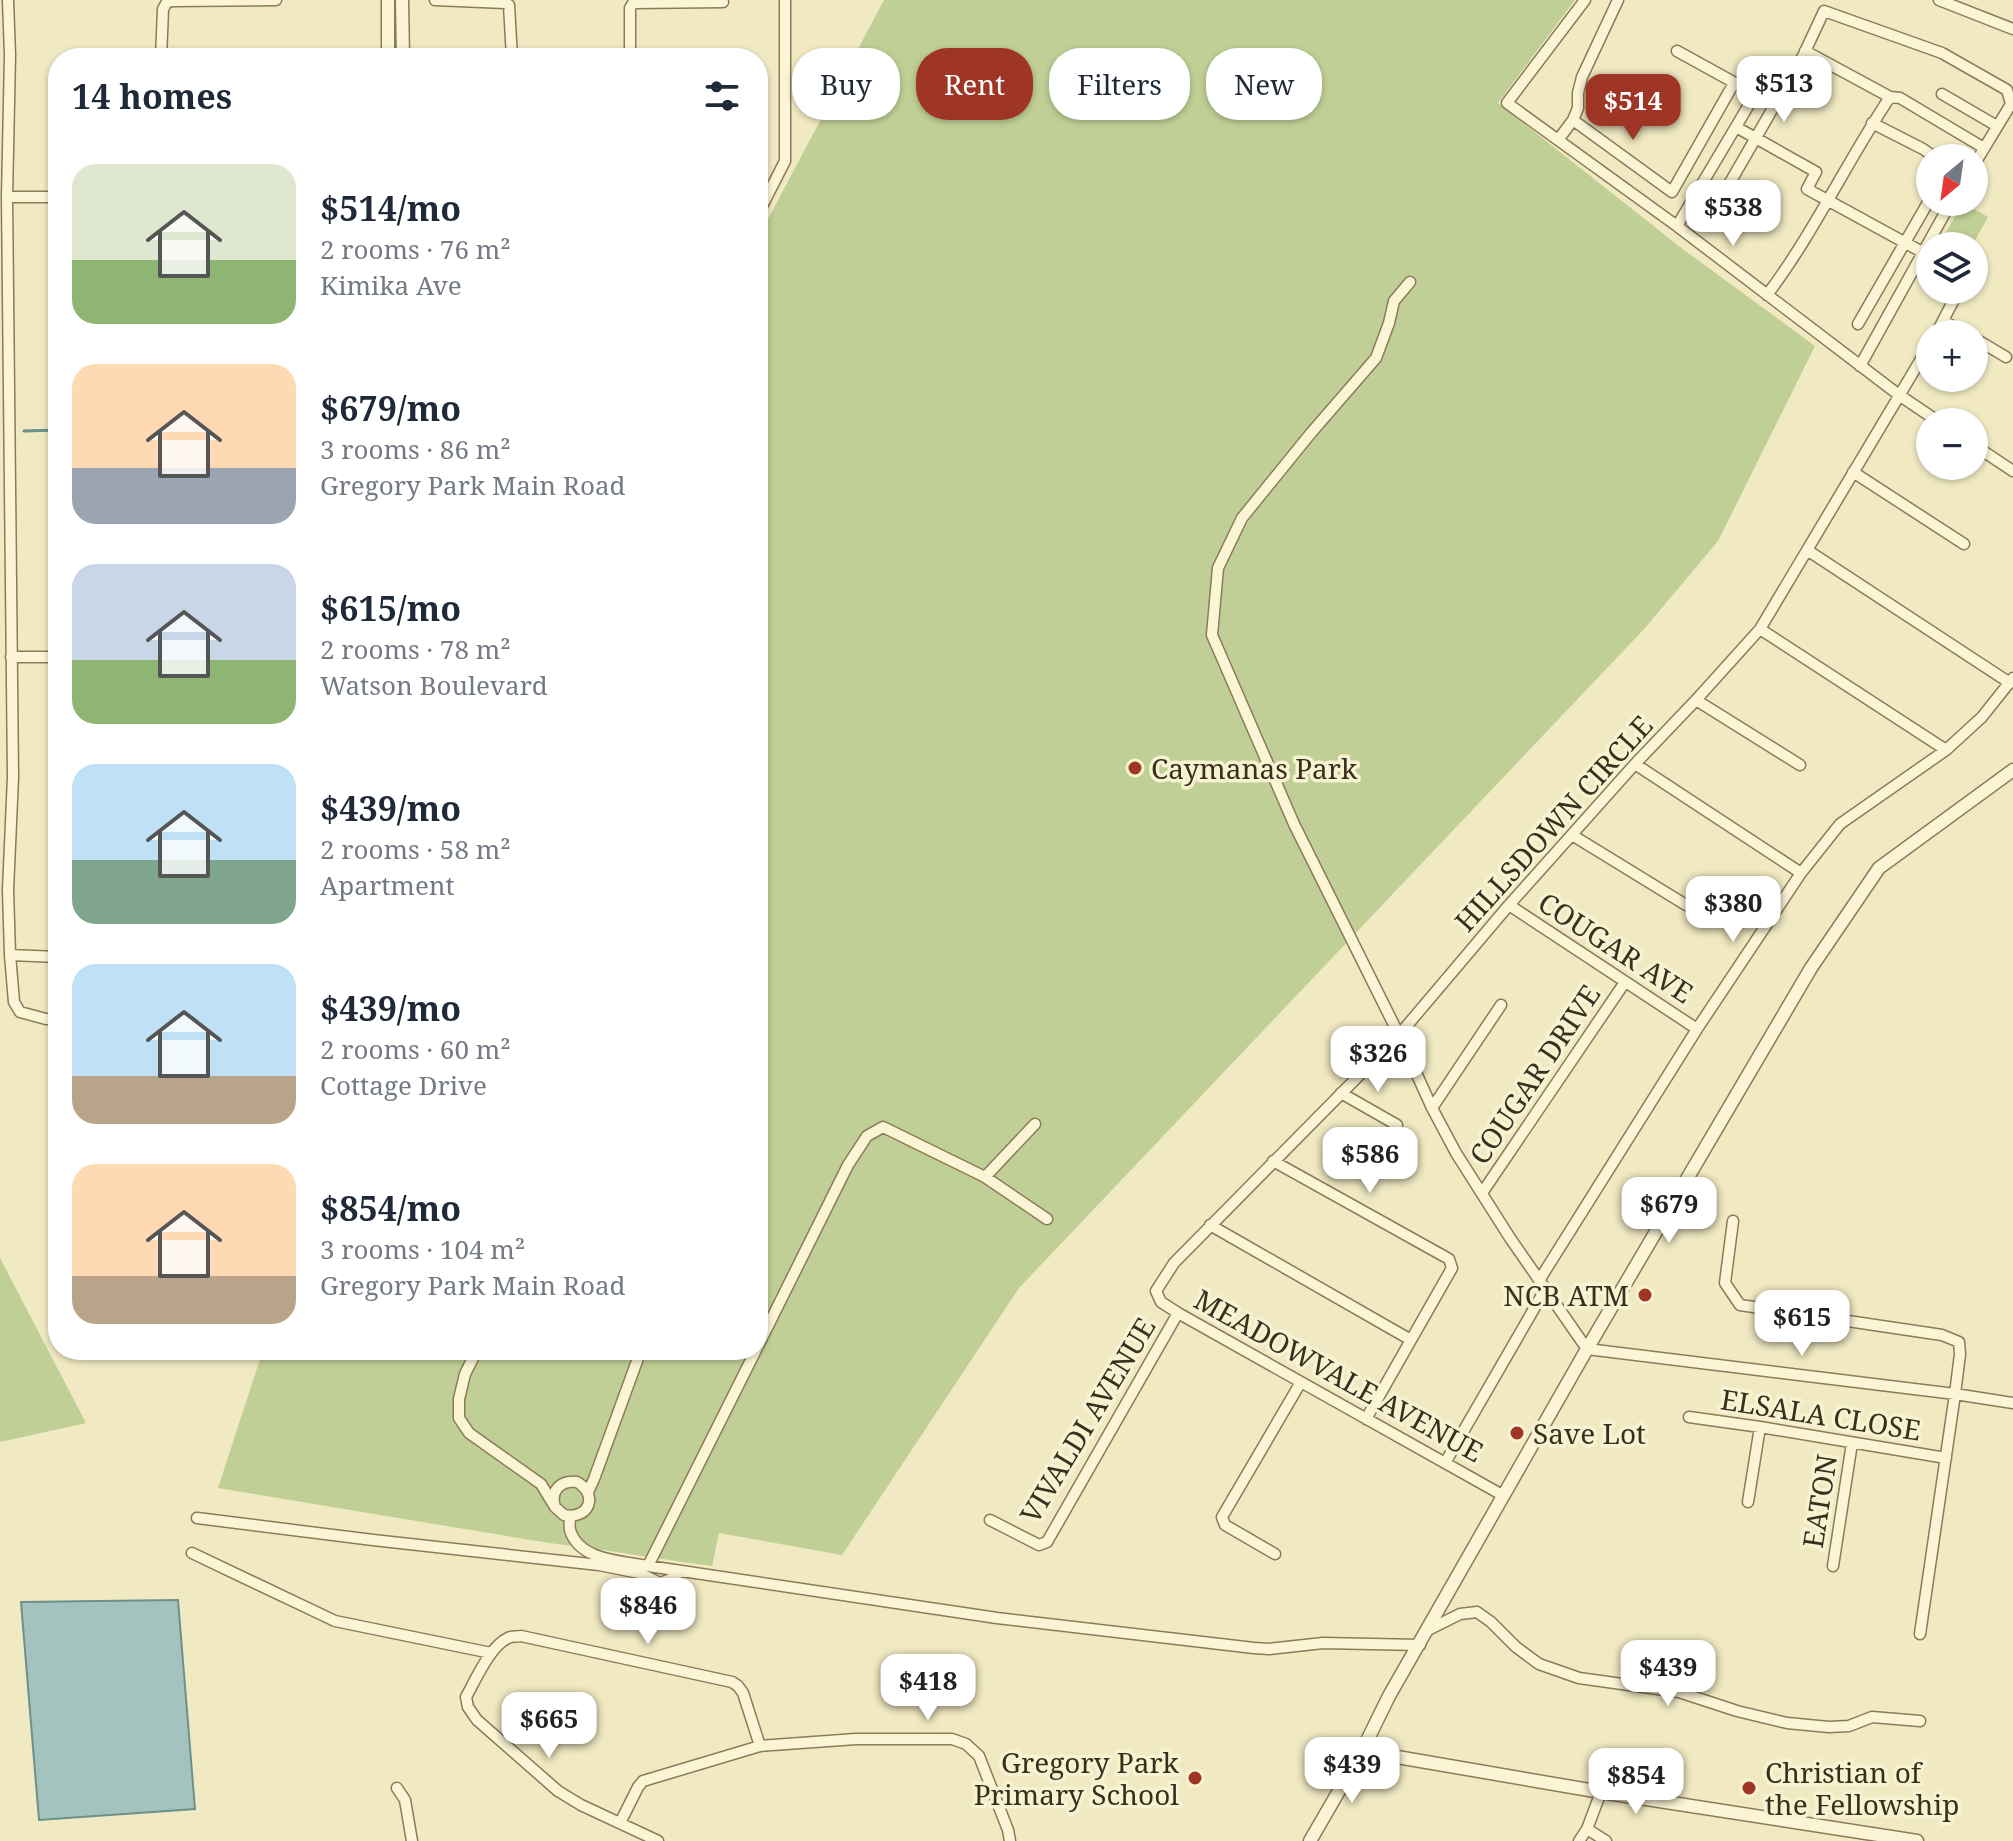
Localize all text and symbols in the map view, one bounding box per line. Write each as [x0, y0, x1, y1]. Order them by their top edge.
chip: Buy [792, 48, 900, 120]
chip: Rent [916, 48, 1033, 120]
chip: Filters [1049, 48, 1190, 120]
chip: New [1206, 48, 1322, 120]
pin: $513 [1737, 56, 1831, 124]
text: $513 [1755, 64, 1813, 100]
text: 14 homes [72, 73, 232, 119]
icon: filters [700, 74, 744, 118]
pin: $514 [1586, 74, 1680, 142]
text: $514 [1604, 82, 1662, 118]
north arrow [1916, 144, 1988, 216]
map controls [1916, 144, 1988, 480]
pin: $538 [1686, 180, 1780, 248]
text: $514/mo [320, 185, 461, 231]
text: $538 [1704, 188, 1762, 224]
icon: home [136, 196, 232, 292]
text: 2 rooms · 76 m² [320, 231, 511, 267]
button: layers [1916, 232, 1988, 304]
text: Kimika Ave [320, 267, 462, 303]
button: + [1916, 320, 1988, 392]
text: $679/mo [320, 385, 461, 431]
icon: home [136, 396, 232, 492]
button: − [1916, 408, 1988, 480]
text: 3 rooms · 86 m² [320, 431, 511, 467]
text: Gregory Park Main Road [320, 467, 626, 503]
text: $615/mo [320, 585, 461, 631]
icon: home [136, 596, 232, 692]
text: 2 rooms · 78 m² [320, 631, 511, 667]
text: Watson Boulevard [320, 667, 548, 703]
street label: HILLSDOWN CIRCLE [1446, 707, 1660, 939]
place label: Caymanas Park [1151, 749, 1358, 787]
marker: Caymanas Park [1126, 759, 1144, 777]
text: $439/mo [320, 785, 461, 831]
icon: home [136, 796, 232, 892]
text: 2 rooms · 58 m² [320, 831, 511, 867]
text: Apartment [320, 867, 455, 903]
pin: $380 [1686, 876, 1780, 944]
street label: COUGAR AVE [1531, 883, 1701, 1011]
text: $380 [1704, 884, 1762, 920]
street label: COUGAR DRIVE [1460, 977, 1608, 1171]
text: $439/mo [320, 985, 461, 1031]
icon: home [136, 996, 232, 1092]
pin: $326 [1331, 1026, 1425, 1094]
text: 2 rooms · 60 m² [320, 1031, 511, 1067]
text: $326 [1349, 1034, 1407, 1070]
text: Cottage Drive [320, 1067, 487, 1103]
pin: $586 [1323, 1127, 1417, 1195]
text: $586 [1341, 1135, 1399, 1171]
pin: $679 [1622, 1177, 1716, 1245]
text: $854/mo [320, 1185, 461, 1231]
text: $679 [1640, 1185, 1698, 1221]
icon: home [136, 1196, 232, 1292]
text: 3 rooms · 104 m² [320, 1231, 525, 1267]
text: Gregory Park Main Road [320, 1267, 626, 1303]
place label: NCB ATM [1503, 1276, 1629, 1314]
street label: MEADOWVALE AVENUE [1188, 1280, 1490, 1470]
marker: NCB ATM [1636, 1286, 1654, 1304]
pin: $615 [1755, 1290, 1849, 1358]
text: $615 [1773, 1298, 1831, 1334]
street label: VIVALDI AVENUE [1011, 1310, 1163, 1530]
street label: ELSALA CLOSE [1718, 1379, 1924, 1449]
place label: Save Lot [1533, 1414, 1646, 1452]
marker: Save Lot [1508, 1424, 1526, 1442]
street label: EATON [1793, 1451, 1845, 1551]
pin: $846 [601, 1578, 695, 1646]
text: $846 [619, 1586, 677, 1622]
pin: $439 [1621, 1640, 1715, 1708]
text: $439 [1639, 1648, 1697, 1684]
pin: $418 [881, 1654, 975, 1722]
text: $418 [899, 1662, 957, 1698]
pin: $665 [502, 1692, 596, 1760]
text: $665 [520, 1700, 578, 1736]
pin: $439 [1305, 1737, 1399, 1805]
place label: Gregory Park Primary School [974, 1743, 1180, 1813]
text: $439 [1323, 1745, 1381, 1781]
pin: $854 [1589, 1748, 1683, 1816]
place label: Christian of the Fellowship [1765, 1753, 1960, 1823]
text: $854 [1607, 1756, 1665, 1792]
marker: Gregory Park Primary School [1186, 1769, 1204, 1787]
marker: Christian of the Fellowship [1740, 1779, 1758, 1797]

